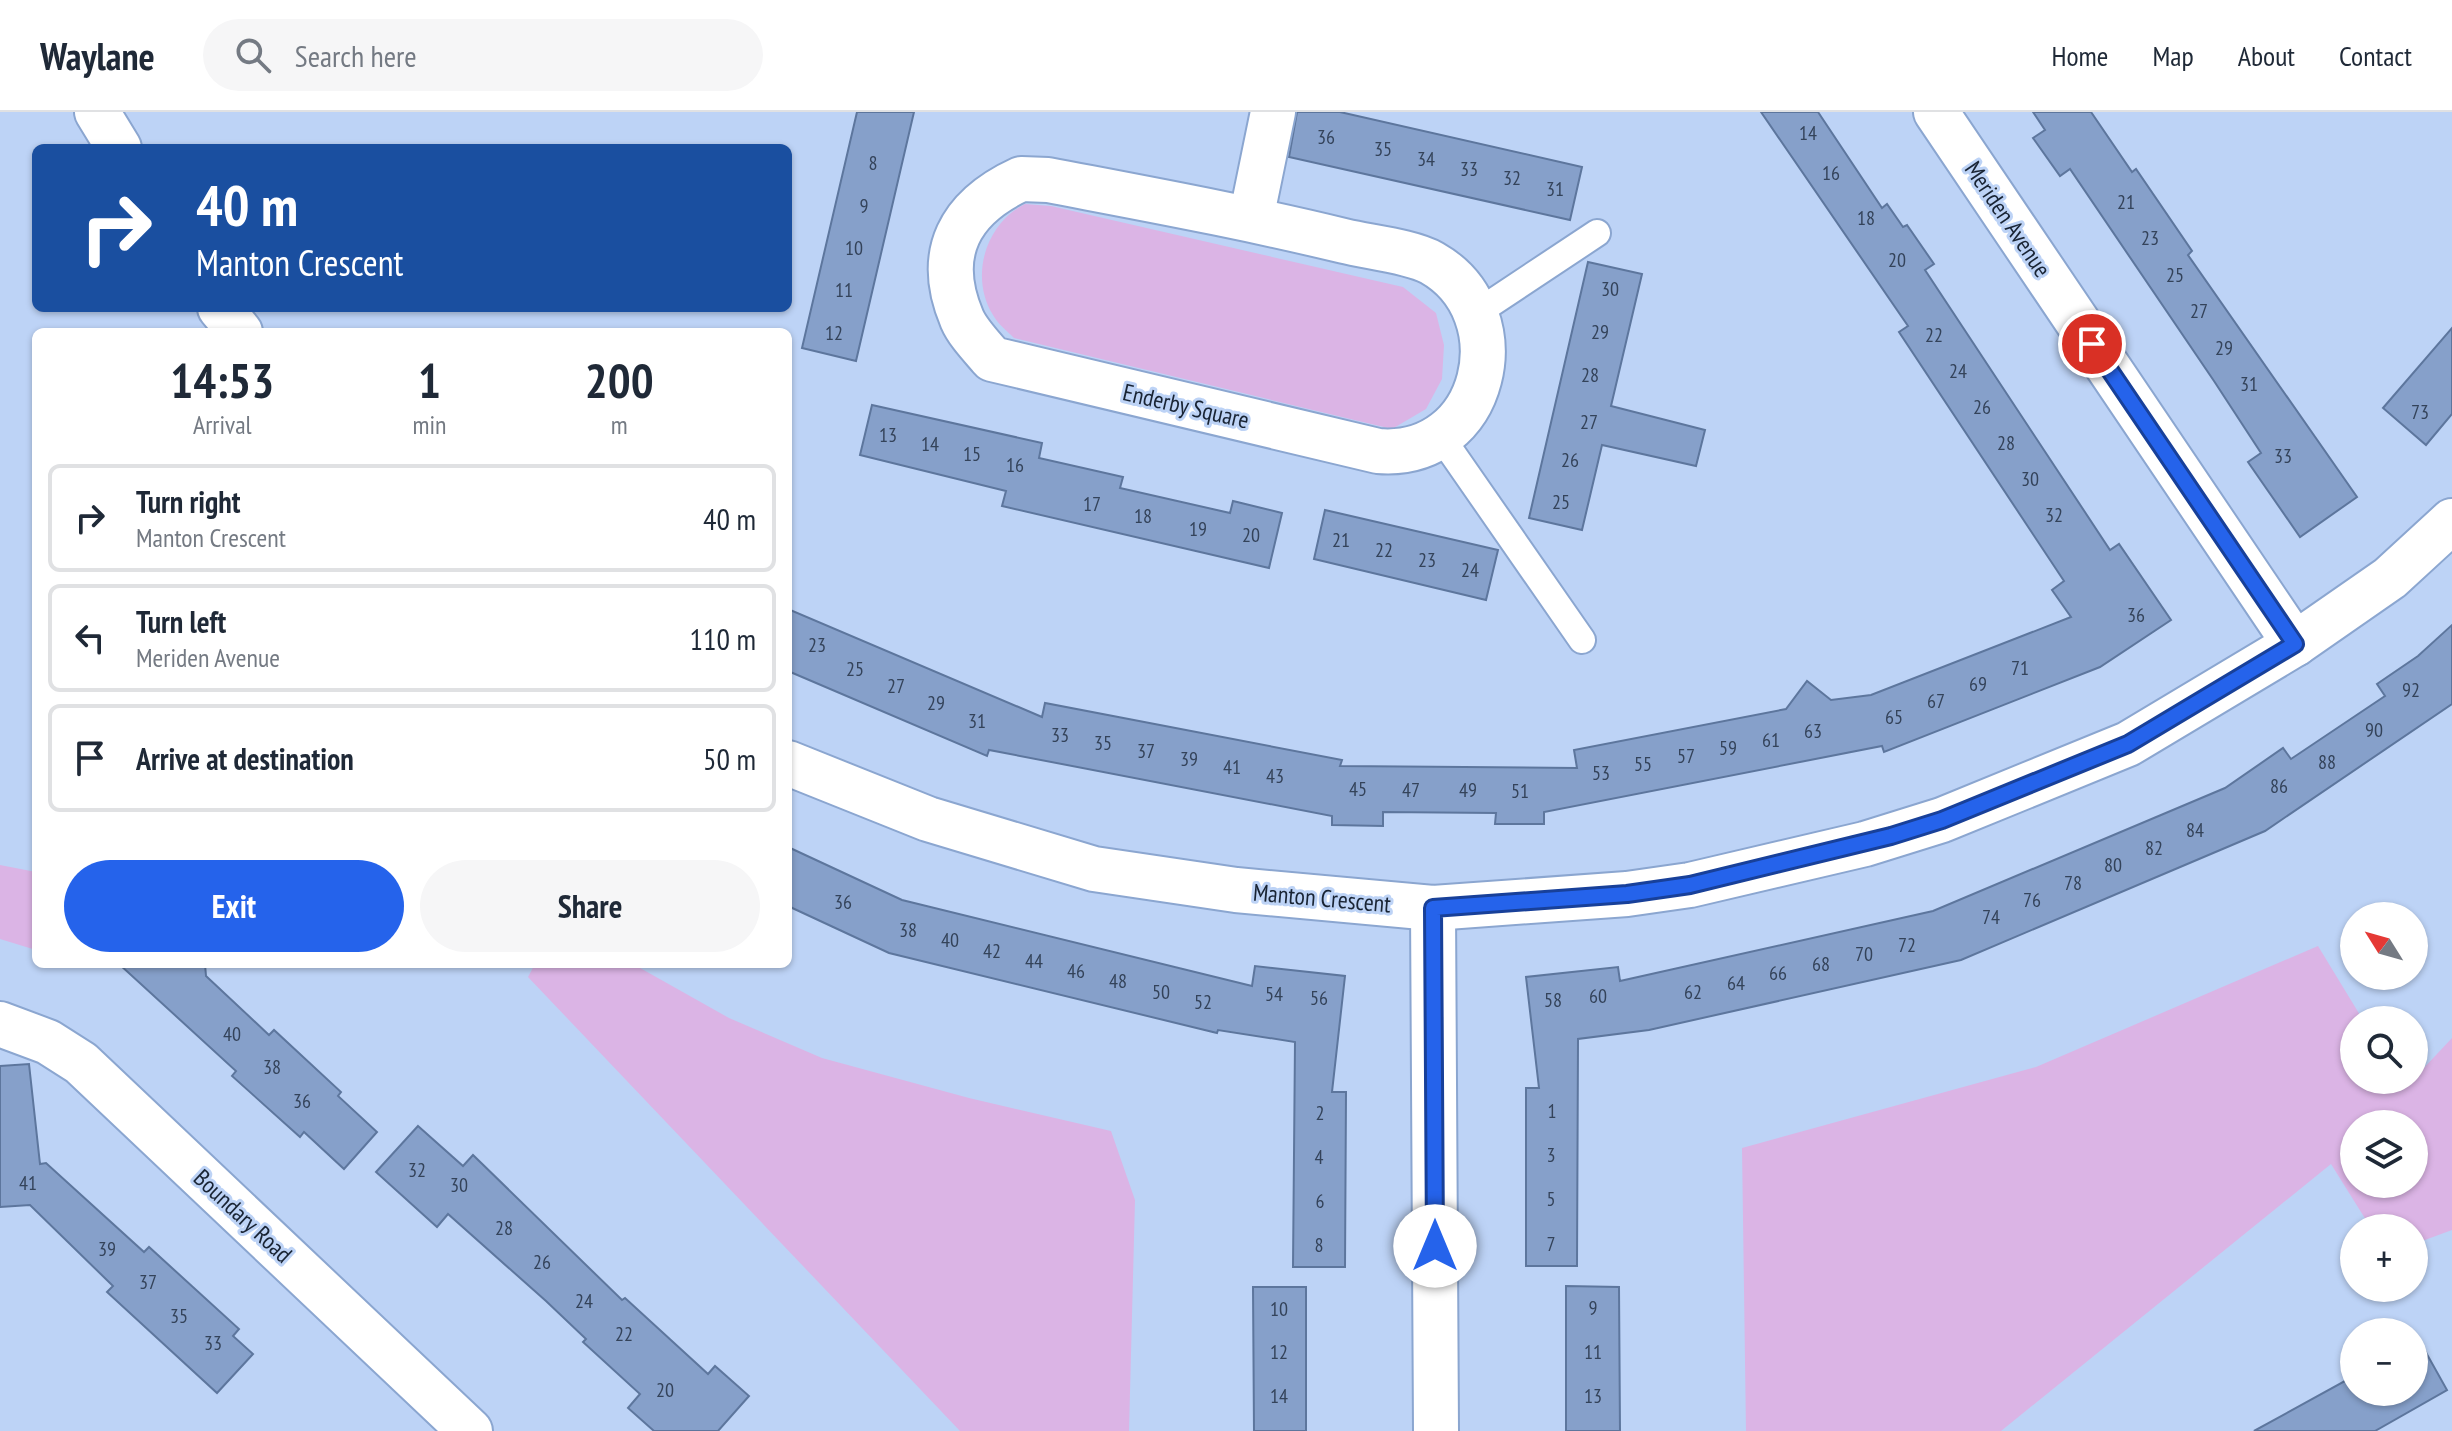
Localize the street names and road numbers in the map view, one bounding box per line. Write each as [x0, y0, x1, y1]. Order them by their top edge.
street label: Meriden Avenue [1958, 155, 2058, 283]
street label: Enderby Square [1120, 376, 1252, 436]
street label: Manton Crescent [1252, 877, 1393, 920]
street label: Boundary Road [187, 1163, 299, 1269]

